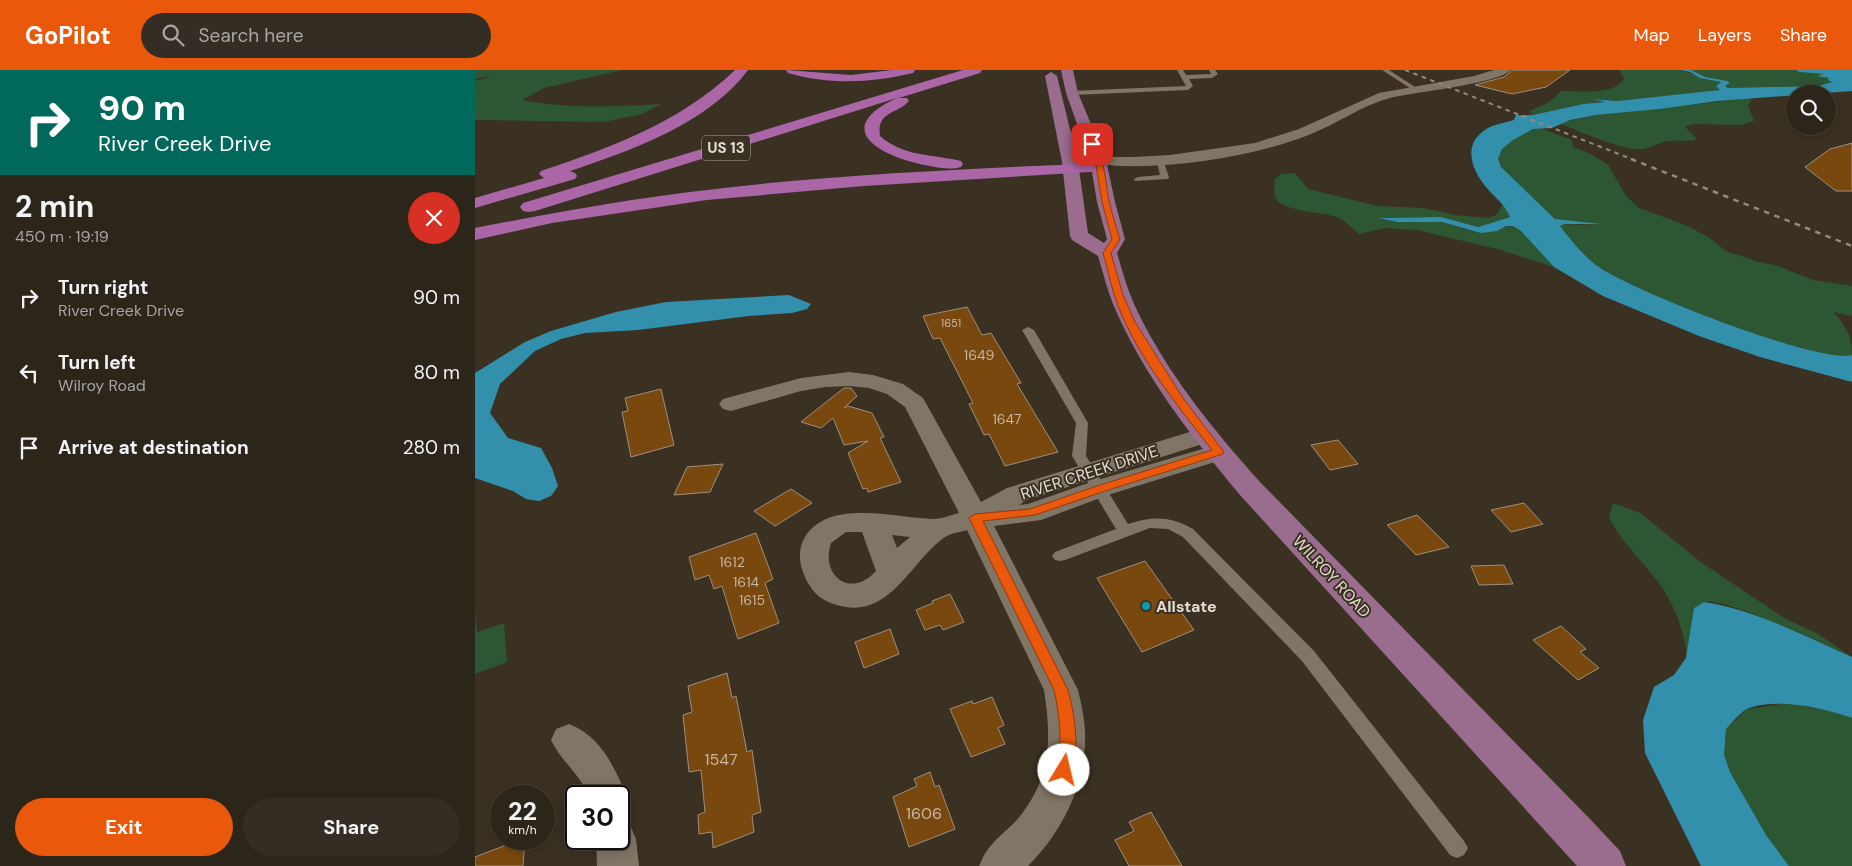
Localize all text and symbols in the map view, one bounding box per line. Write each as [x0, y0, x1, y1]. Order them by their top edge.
search box [141, 13, 491, 58]
text: GoPilot [25, 20, 111, 51]
icon: search [159, 21, 187, 49]
text: Search here [199, 23, 303, 48]
text: Map [1634, 23, 1670, 47]
text: Layers [1698, 23, 1752, 47]
text: Share [1780, 23, 1827, 47]
text: 90 m [98, 85, 186, 131]
map controls [1786, 85, 1836, 135]
button: search [1786, 85, 1836, 135]
icon: right [15, 90, 80, 155]
pin [1071, 123, 1113, 165]
text: River Creek Drive [98, 129, 271, 158]
icon: arrive [1078, 130, 1106, 158]
road number: US 13 [702, 136, 750, 160]
text: 2 min [15, 187, 94, 226]
button: close [408, 192, 460, 244]
text: 450 m · 19:19 [15, 226, 109, 247]
text: Turn right [58, 275, 148, 300]
icon: right [15, 284, 43, 312]
text: 90 m [413, 285, 460, 310]
text: River Creek Drive [58, 300, 184, 321]
house number: 1651 [941, 316, 961, 330]
house number: 1649 [964, 346, 994, 364]
text: Turn left [58, 350, 136, 375]
icon: left [15, 359, 43, 387]
text: 80 m [413, 360, 460, 385]
text: Wilroy Road [58, 375, 146, 396]
house number: 1647 [992, 410, 1022, 428]
icon: arrive [15, 434, 43, 462]
text: Arrive at destination [58, 435, 249, 460]
text: 280 m [403, 435, 460, 460]
street label: RIVER CREEK DRIVE [1018, 440, 1161, 505]
street label: WILROY ROAD [1288, 531, 1375, 622]
house number: 1612 [719, 553, 745, 571]
house number: 1614 [733, 573, 760, 591]
house number: 1615 [739, 591, 765, 609]
place label: Allstate [1156, 596, 1217, 617]
marker: Allstate [1140, 600, 1152, 612]
position arrow [1037, 743, 1089, 795]
house number: 1547 [704, 749, 738, 770]
speed limit sign: 30 [565, 785, 630, 850]
text: 22 [508, 795, 537, 828]
button: Exit [15, 798, 233, 856]
button: Share [243, 798, 460, 856]
house number: 1606 [906, 803, 942, 824]
text: km/h [508, 822, 537, 838]

